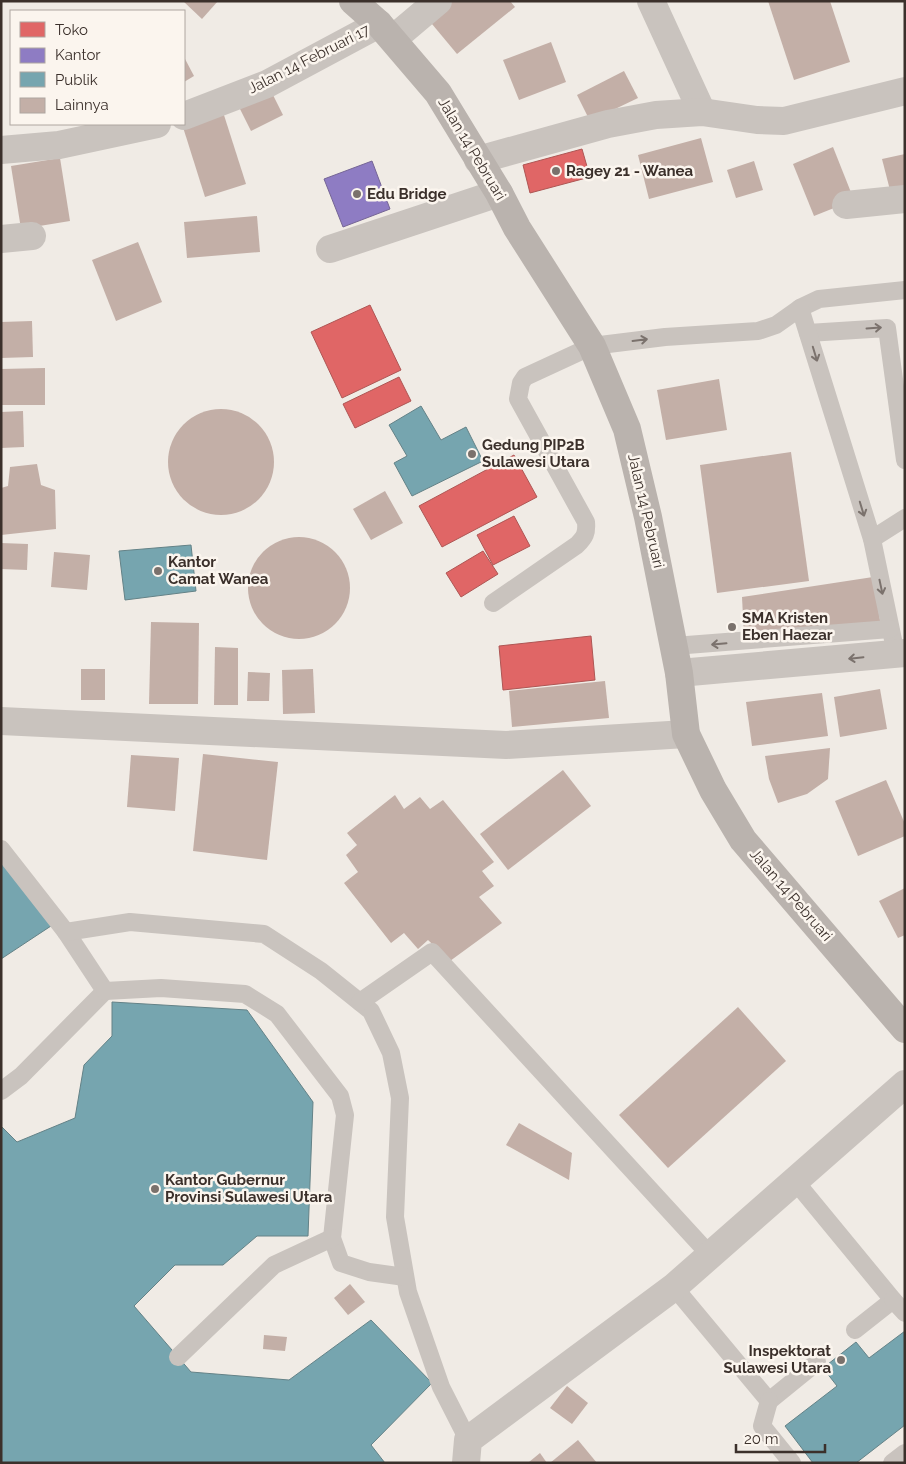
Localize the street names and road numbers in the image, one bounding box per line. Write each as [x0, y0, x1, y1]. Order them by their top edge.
street label: Jalan 14 Februari 17 [245, 21, 373, 97]
street label: Jalan 14 Pebruari [434, 94, 510, 204]
street label: Jalan 14 Pebruari [624, 452, 668, 570]
street label: Jalan 14 Pebruari [746, 845, 836, 945]

